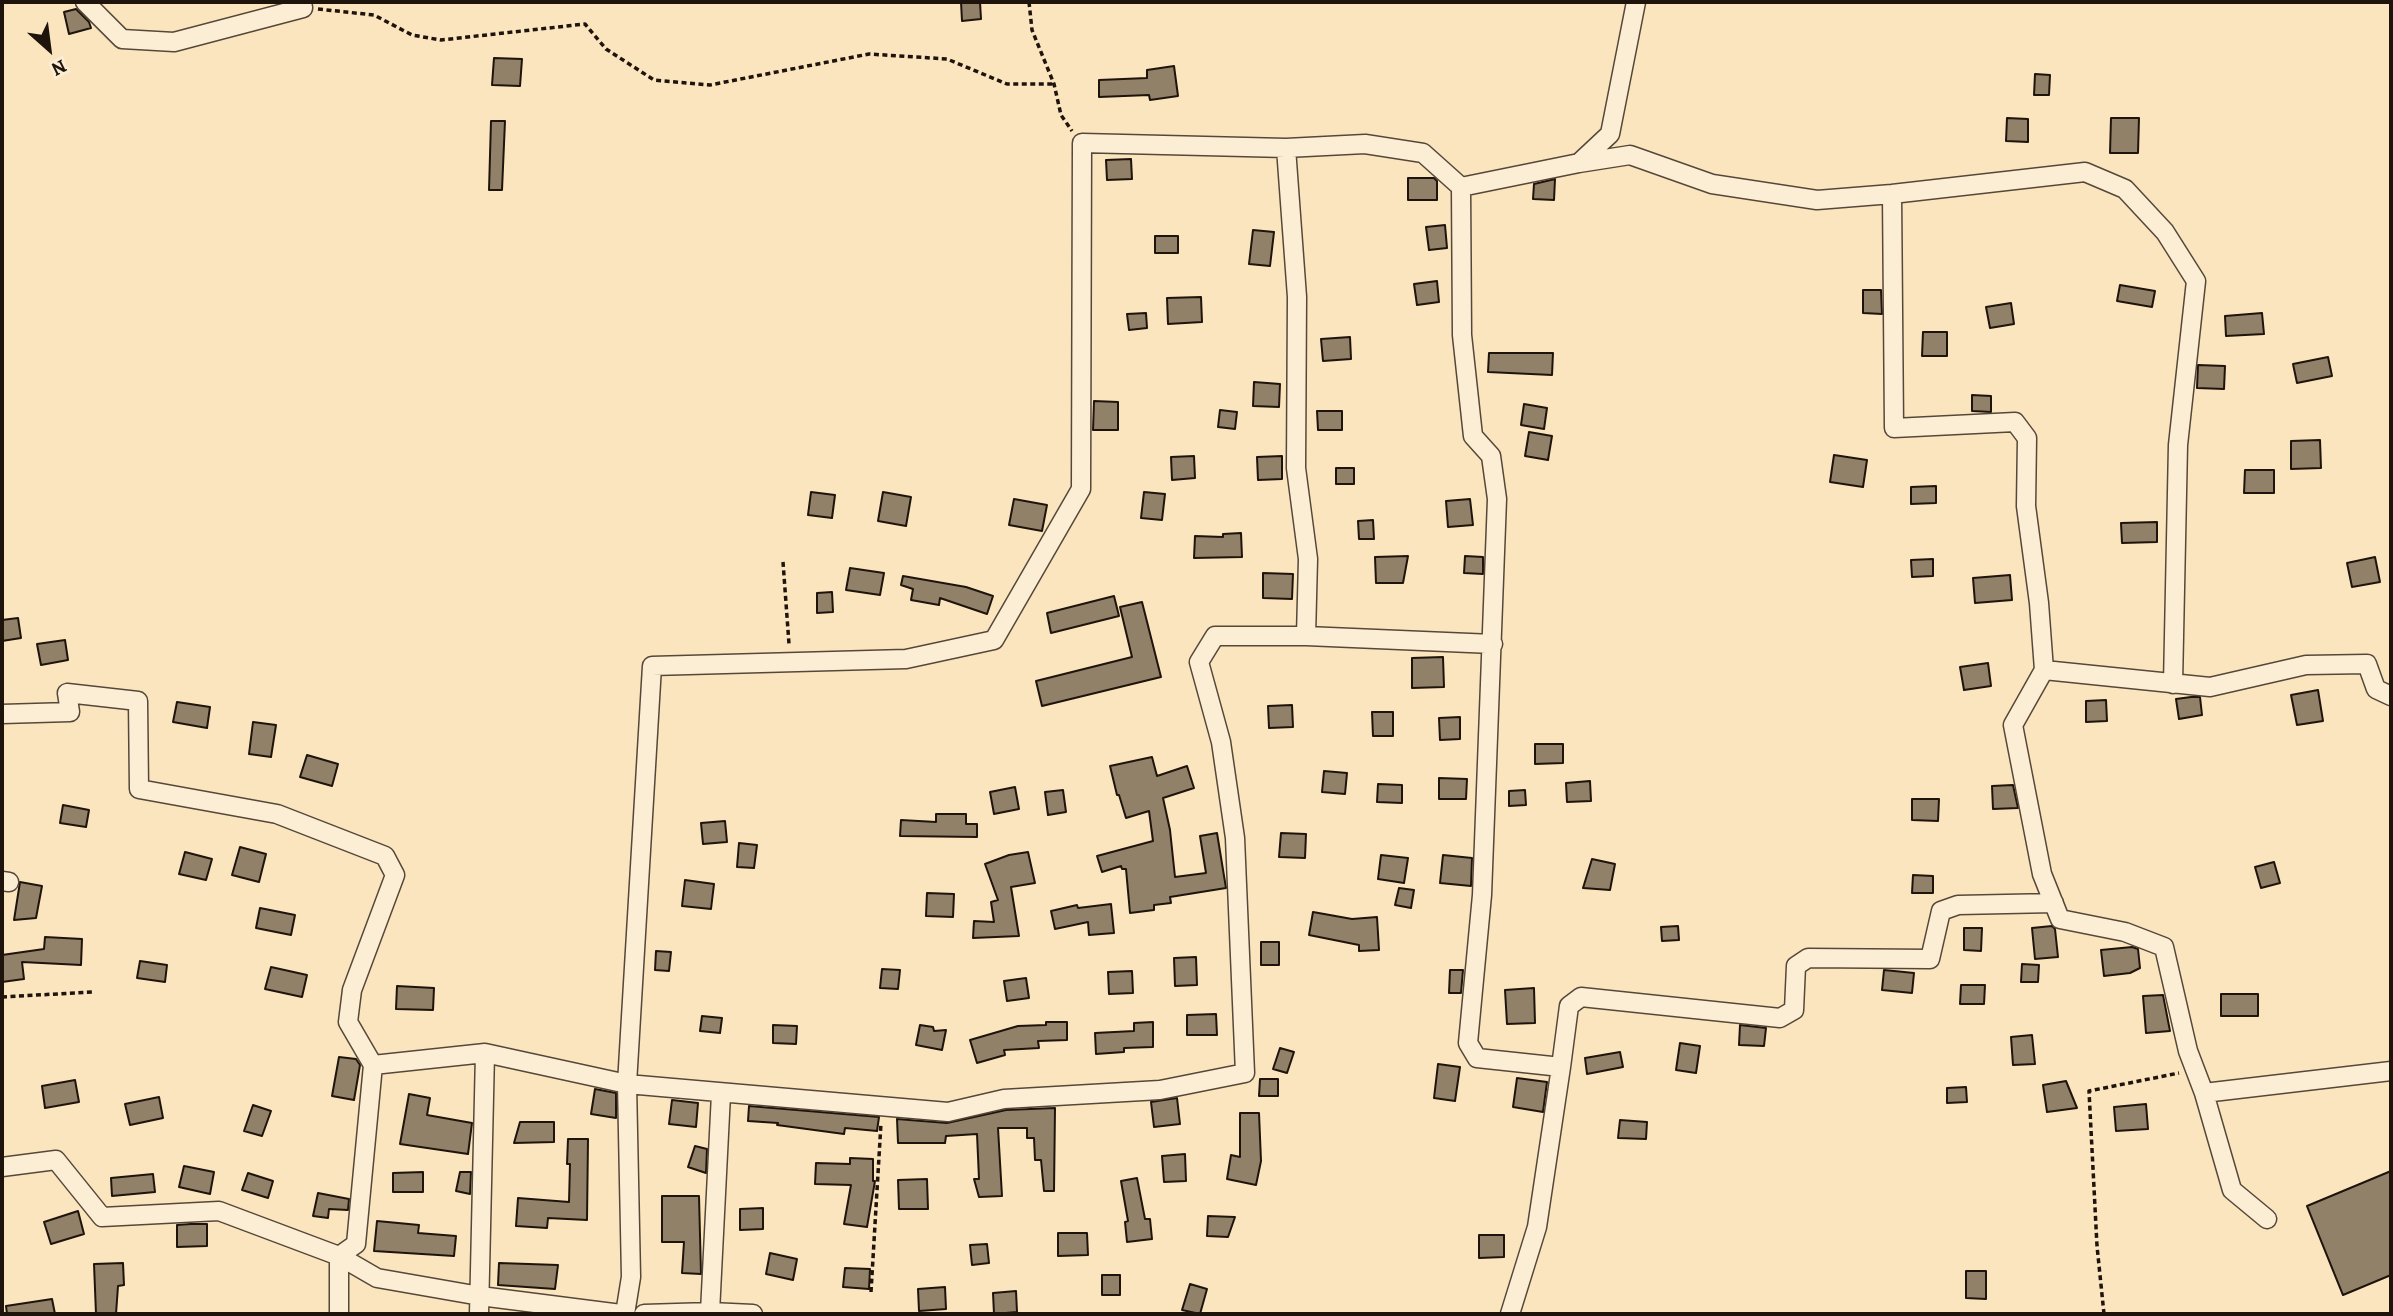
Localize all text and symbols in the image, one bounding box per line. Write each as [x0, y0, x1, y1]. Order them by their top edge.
north arrow [14, 14, 84, 84]
text: N [47, 53, 71, 82]

